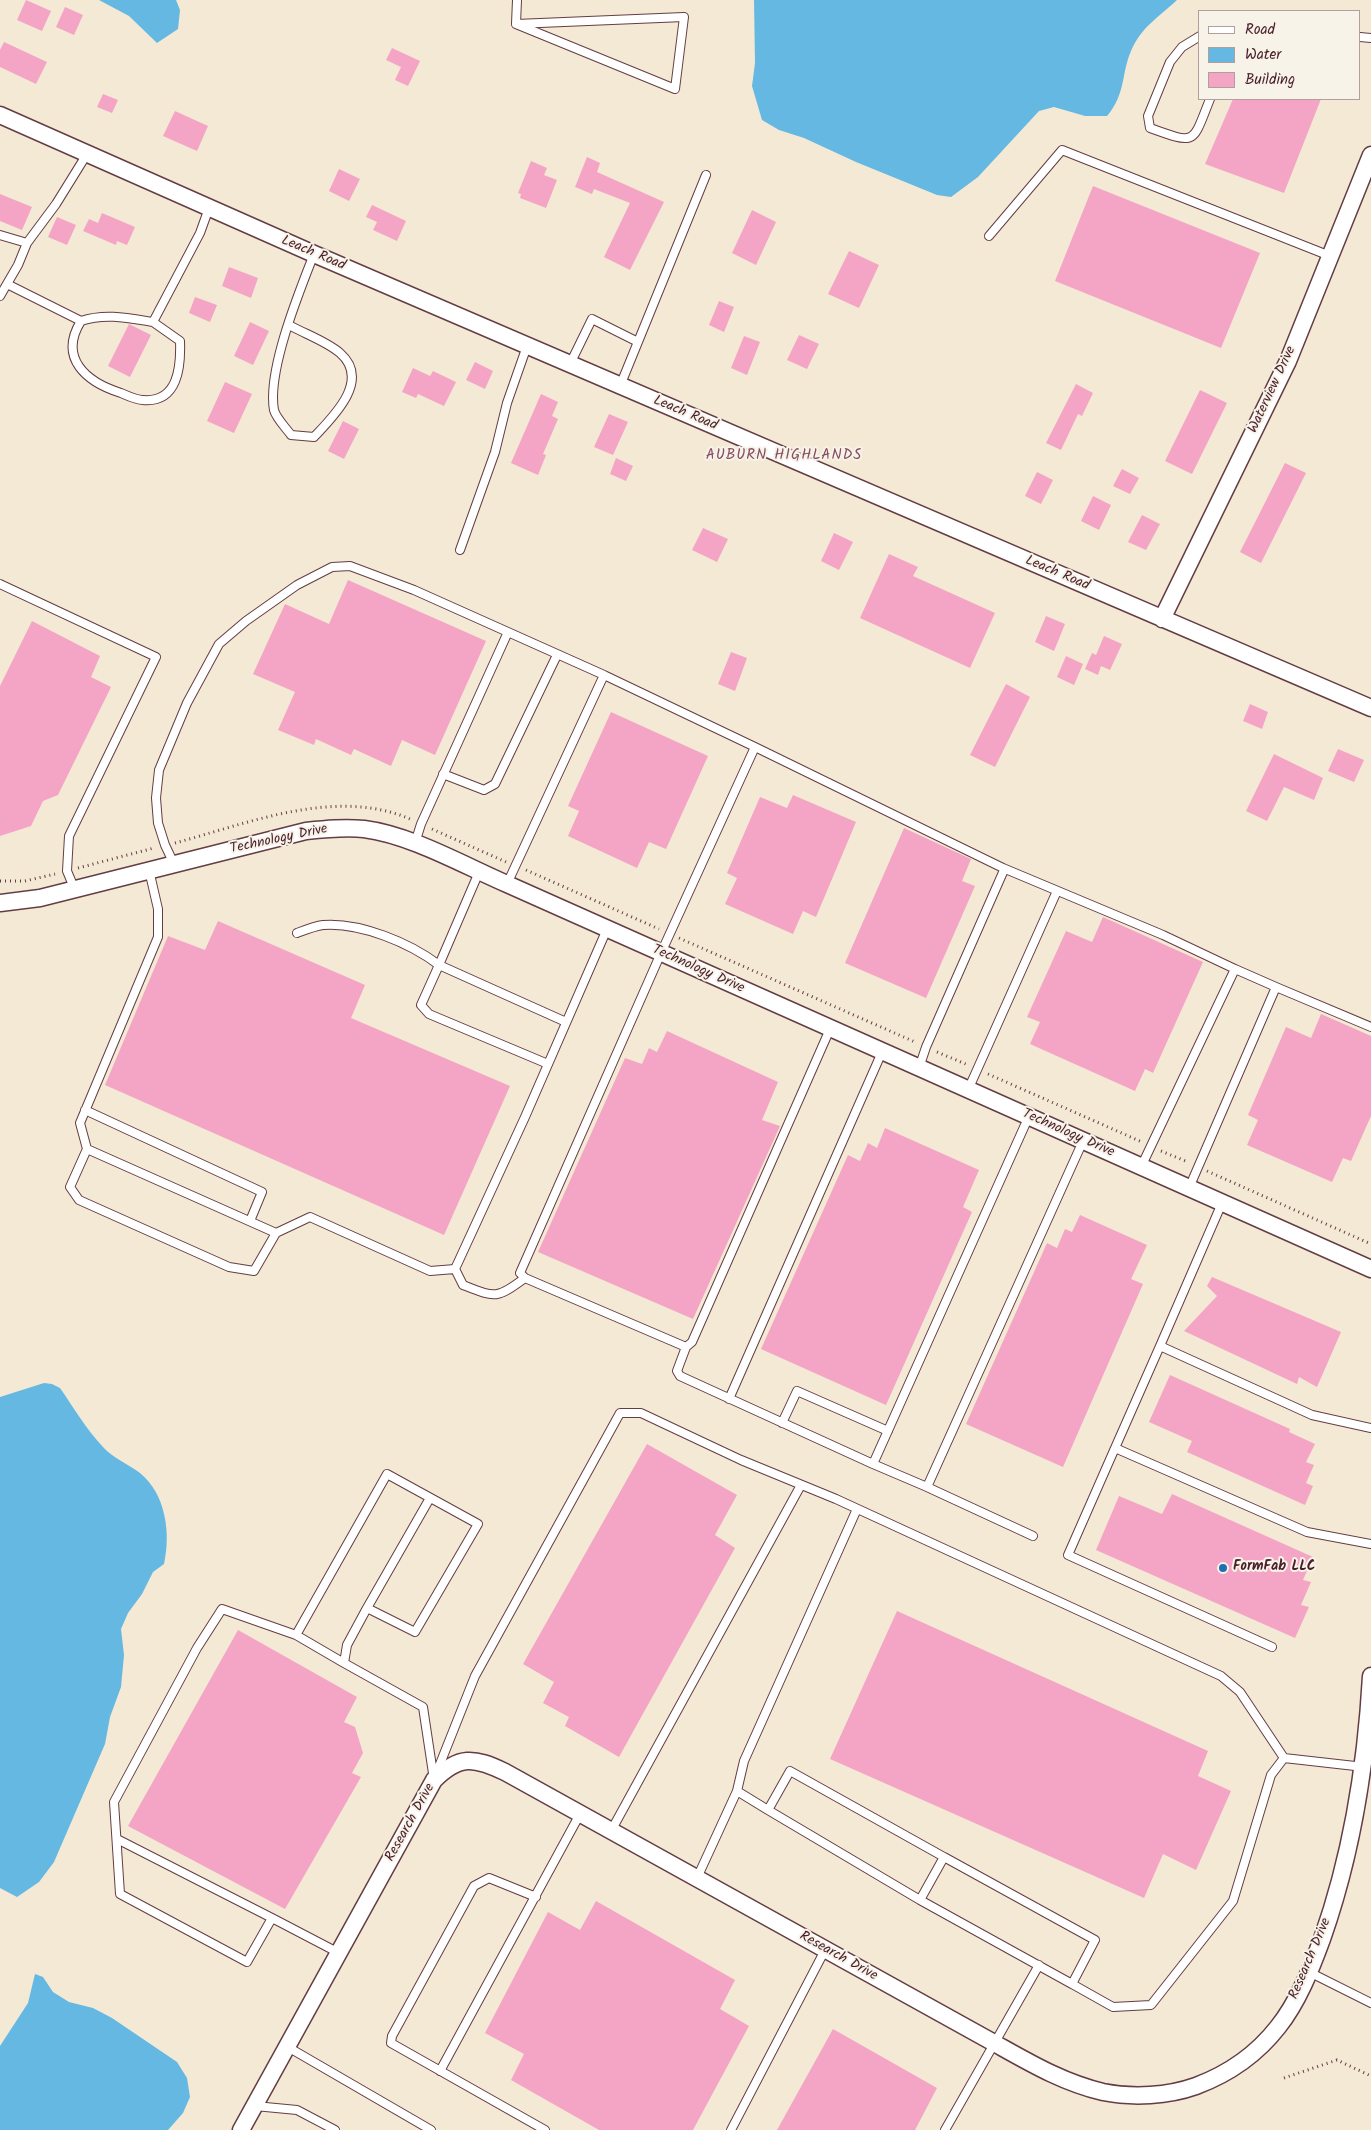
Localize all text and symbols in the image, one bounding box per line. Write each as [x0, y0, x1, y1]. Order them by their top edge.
legend [1198, 10, 1361, 100]
text: Road [1245, 18, 1275, 42]
text: Water [1245, 43, 1281, 67]
text: Building [1245, 68, 1295, 92]
street label: Leach Road [278, 233, 348, 275]
street label: Waterview Drive [1246, 344, 1300, 436]
street label: Leach Road [650, 393, 720, 435]
district label: AUBURN HIGHLANDS [704, 447, 864, 465]
street label: Leach Road [1022, 553, 1092, 595]
street label: Technology Drive [229, 821, 329, 859]
street label: Technology Drive [649, 942, 747, 998]
street label: Technology Drive [1019, 1106, 1117, 1162]
place label: FormFab LLC [1233, 1560, 1315, 1576]
marker: FormFab LLC [1217, 1562, 1229, 1574]
street label: Research Drive [383, 1781, 439, 1865]
street label: Research Drive [1286, 1916, 1336, 2002]
street label: Research Drive [796, 1929, 880, 1985]

